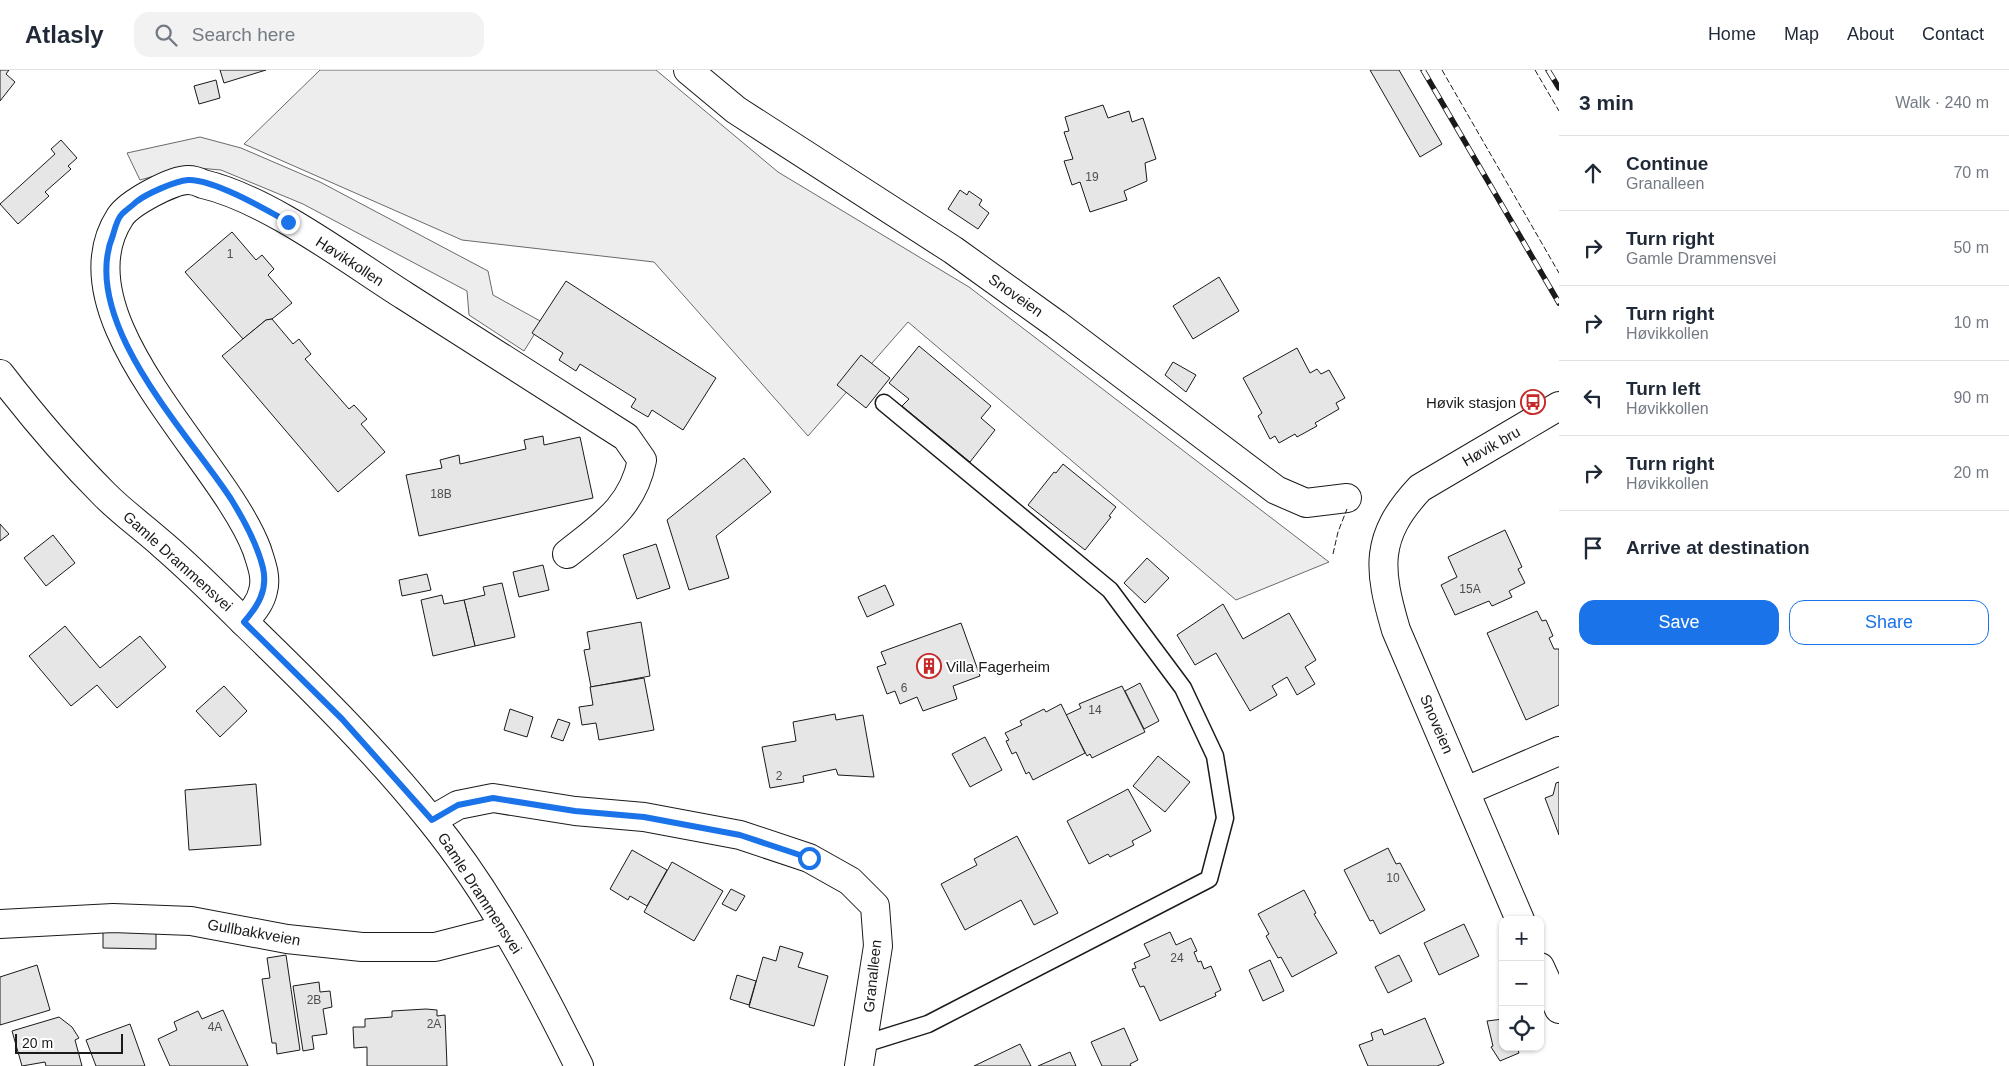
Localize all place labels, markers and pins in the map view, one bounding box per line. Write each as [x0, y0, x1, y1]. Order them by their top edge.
bus stop icon: Høvik stasjon [1520, 389, 1546, 415]
place label: Høvik stasjon [1426, 394, 1516, 411]
building icon: Villa Fagerheim [916, 653, 942, 679]
place label: Villa Fagerheim [946, 658, 1050, 675]

